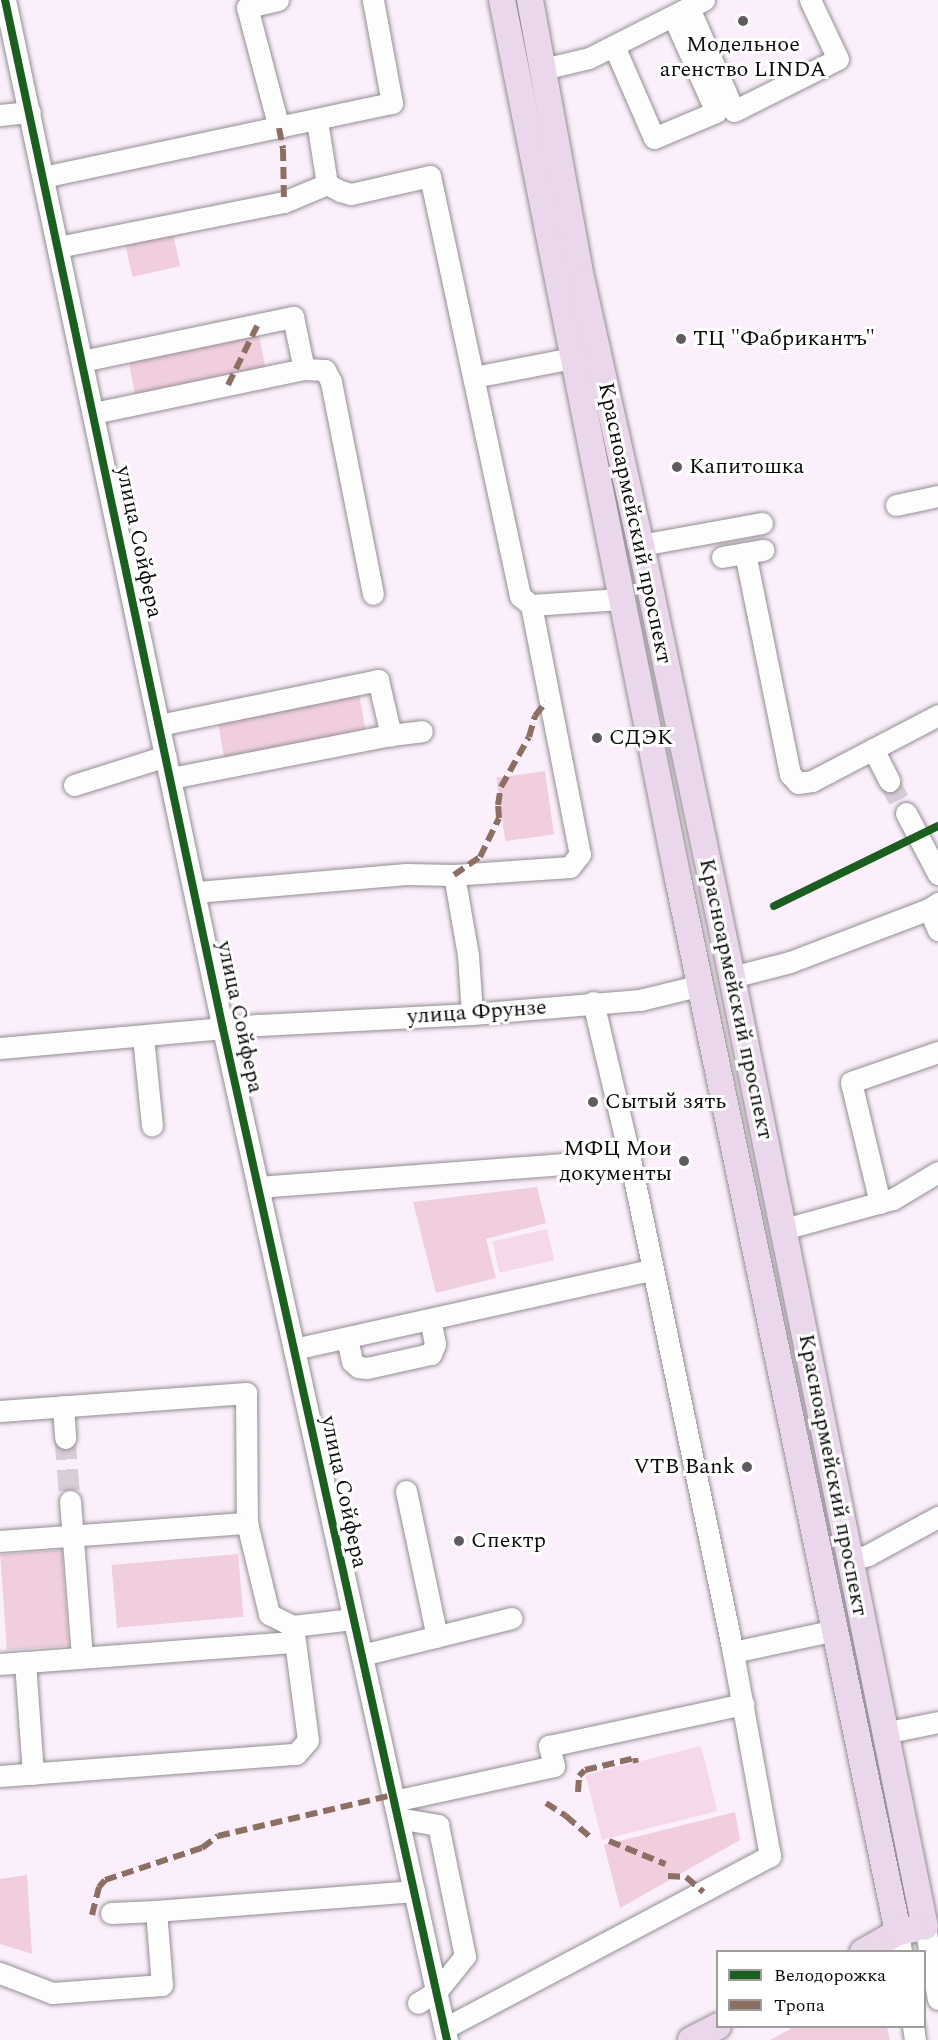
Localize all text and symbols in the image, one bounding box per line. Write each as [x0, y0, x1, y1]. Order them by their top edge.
marker: Модельное агенство LINDA [736, 14, 750, 28]
place label: Модельное агенство LINDA [660, 31, 826, 82]
place label: ТЦ "Фабрикантъ" [693, 326, 875, 352]
marker: ТЦ "Фабрикантъ" [674, 332, 688, 346]
street label: Красноармейский проспект [592, 380, 678, 666]
place label: Капитошка [689, 454, 804, 480]
marker: Капитошка [670, 460, 684, 474]
street label: улица Сойфера [110, 464, 168, 620]
place label: СДЭК [609, 725, 673, 751]
marker: СДЭК [590, 731, 604, 745]
street label: Красноармейский проспект [693, 856, 779, 1142]
street label: улица Сойфера [211, 939, 269, 1095]
street label: улица Фрунзе [406, 994, 548, 1030]
place label: Сытый зять [605, 1089, 726, 1115]
marker: Сытый зять [586, 1095, 600, 1109]
place label: МФЦ Мои документы [559, 1135, 672, 1186]
marker: МФЦ Мои документы [677, 1154, 691, 1168]
street label: Красноармейский проспект [793, 1332, 873, 1618]
street label: улица Сойфера [315, 1414, 373, 1570]
place label: VTB Bank [634, 1454, 735, 1480]
marker: VTB Bank [740, 1460, 754, 1474]
place label: Спектр [471, 1528, 546, 1554]
marker: Спектр [452, 1534, 466, 1548]
legend [716, 1950, 926, 2028]
text: Велодорожка [774, 1962, 886, 1989]
text: Тропа [774, 1992, 825, 2019]

